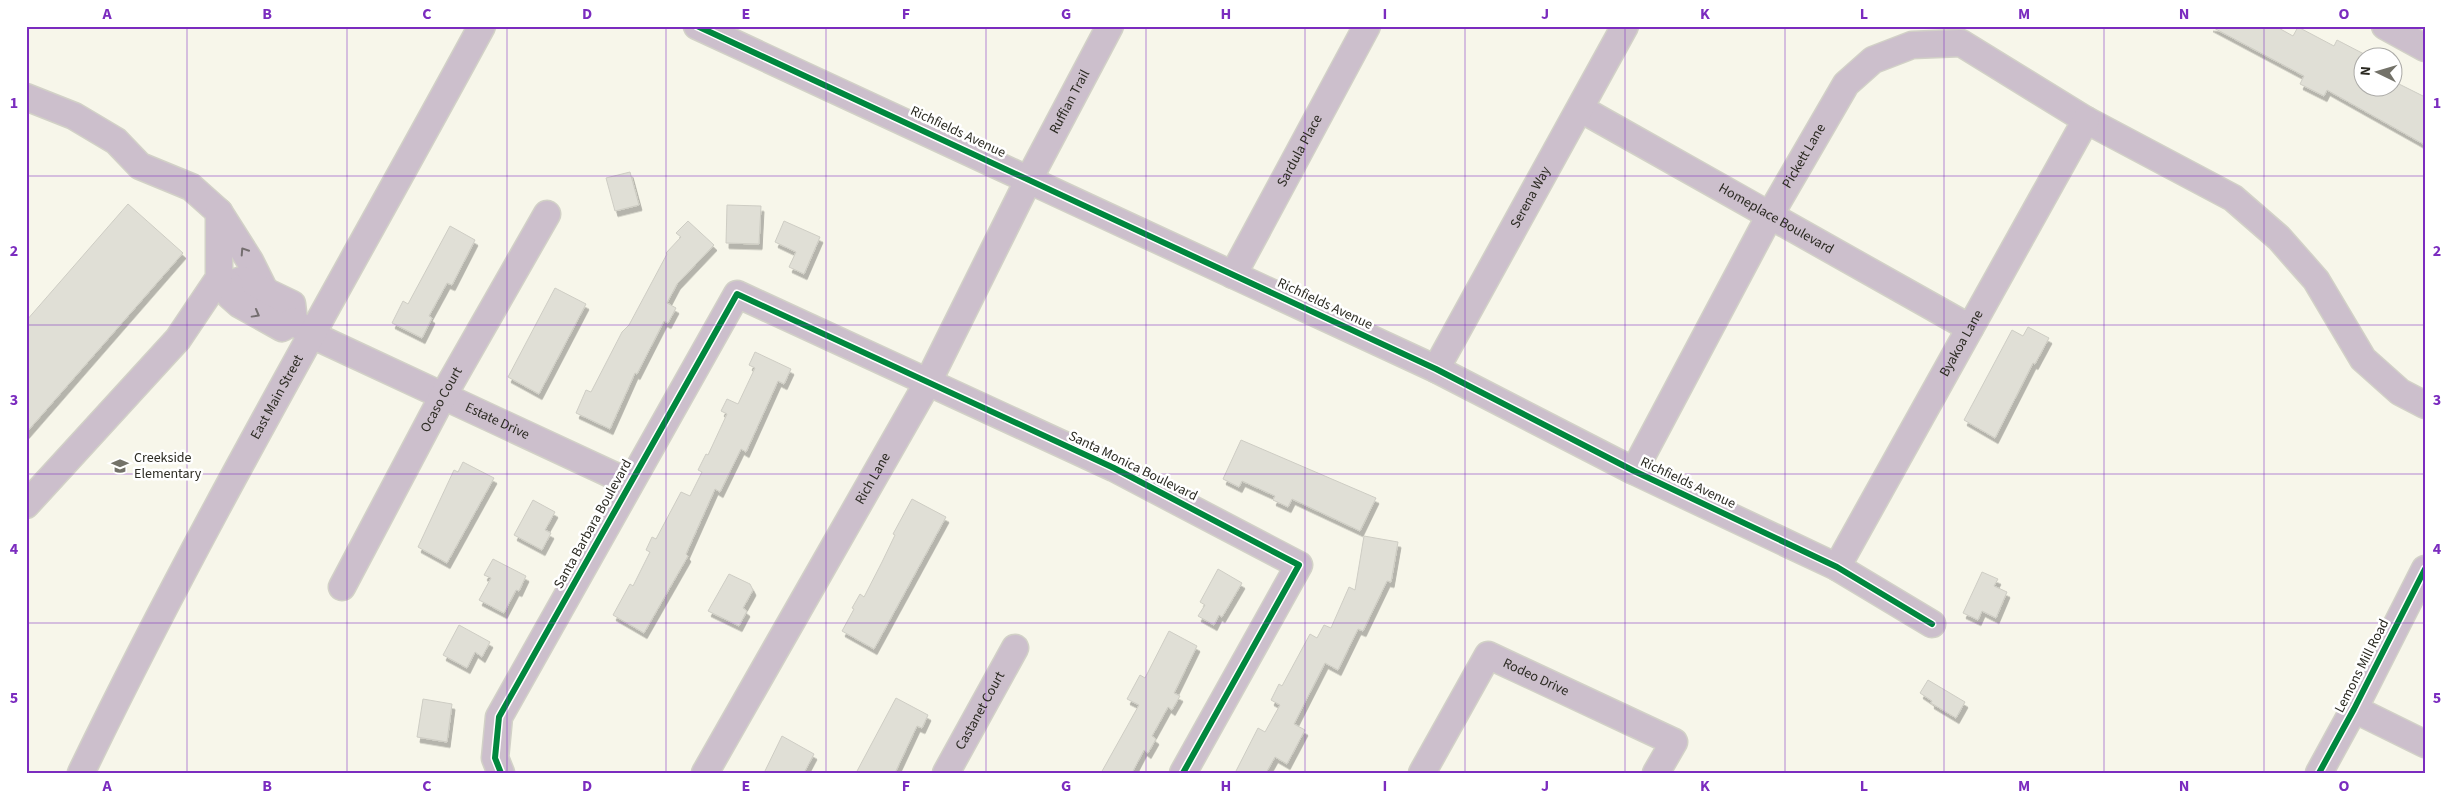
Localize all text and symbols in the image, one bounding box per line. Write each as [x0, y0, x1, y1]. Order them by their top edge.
text: A [101, 3, 112, 25]
text: B [262, 3, 272, 25]
text: C [422, 3, 432, 25]
text: D [582, 3, 592, 25]
text: E [742, 3, 750, 25]
text: F [902, 3, 910, 25]
text: G [1061, 3, 1071, 25]
text: H [1221, 3, 1231, 25]
text: I [1383, 3, 1387, 25]
text: J [1541, 3, 1549, 25]
text: K [1700, 3, 1710, 25]
text: L [1860, 3, 1868, 25]
text: M [2018, 3, 2030, 25]
text: N [2179, 3, 2189, 25]
text: O [2339, 3, 2350, 25]
north arrow [2354, 48, 2404, 98]
text: N [2356, 65, 2376, 76]
street label: Ruffian Trail [1045, 66, 1095, 138]
text: 1 [10, 92, 18, 114]
text: 1 [2433, 92, 2441, 114]
street label: Richfields Avenue [907, 101, 1009, 163]
street label: Sardula Place [1272, 111, 1328, 191]
street label: Pickett Lane [1778, 120, 1831, 192]
street label: Serena Way [1505, 162, 1556, 232]
street label: Homeplace Boulevard [1715, 178, 1838, 259]
text: 2 [10, 240, 18, 262]
text: 2 [2433, 240, 2441, 262]
one-way arrow [241, 247, 250, 256]
street label: Richfields Avenue [1274, 273, 1376, 335]
street label: Byakoa Lane [1935, 306, 1988, 380]
one-way arrow [251, 308, 260, 318]
street label: East Main Street [246, 351, 309, 443]
street label: Ocaso Court [416, 363, 468, 436]
text: 3 [10, 389, 18, 411]
text: 3 [2433, 389, 2441, 411]
street label: Estate Drive [462, 398, 533, 445]
street label: Santa Monica Boulevard [1065, 426, 1201, 506]
place label: Creekside Elementary [134, 448, 202, 484]
street label: Rich Lane [850, 449, 896, 508]
street label: Richfields Avenue [1637, 452, 1739, 514]
school or university icon: Creekside Elementary [110, 456, 130, 476]
street label: Santa Barbara Boulevard [549, 456, 637, 592]
text: 4 [10, 538, 19, 560]
text: 4 [2433, 538, 2442, 560]
street label: Lemons Mill Road [2330, 616, 2394, 716]
street label: Rodeo Drive [1499, 653, 1572, 701]
street label: Castanet Court [951, 668, 1010, 754]
text: 5 [10, 687, 18, 709]
text: 5 [2433, 687, 2441, 709]
text: A [101, 775, 112, 797]
text: B [262, 775, 272, 797]
text: C [422, 775, 432, 797]
text: D [582, 775, 592, 797]
text: E [742, 775, 750, 797]
text: F [902, 775, 910, 797]
text: G [1061, 775, 1071, 797]
text: H [1221, 775, 1231, 797]
text: I [1383, 775, 1387, 797]
text: J [1541, 775, 1549, 797]
text: K [1700, 775, 1710, 797]
text: L [1860, 775, 1868, 797]
text: M [2018, 775, 2030, 797]
text: N [2179, 775, 2189, 797]
text: O [2339, 775, 2350, 797]

